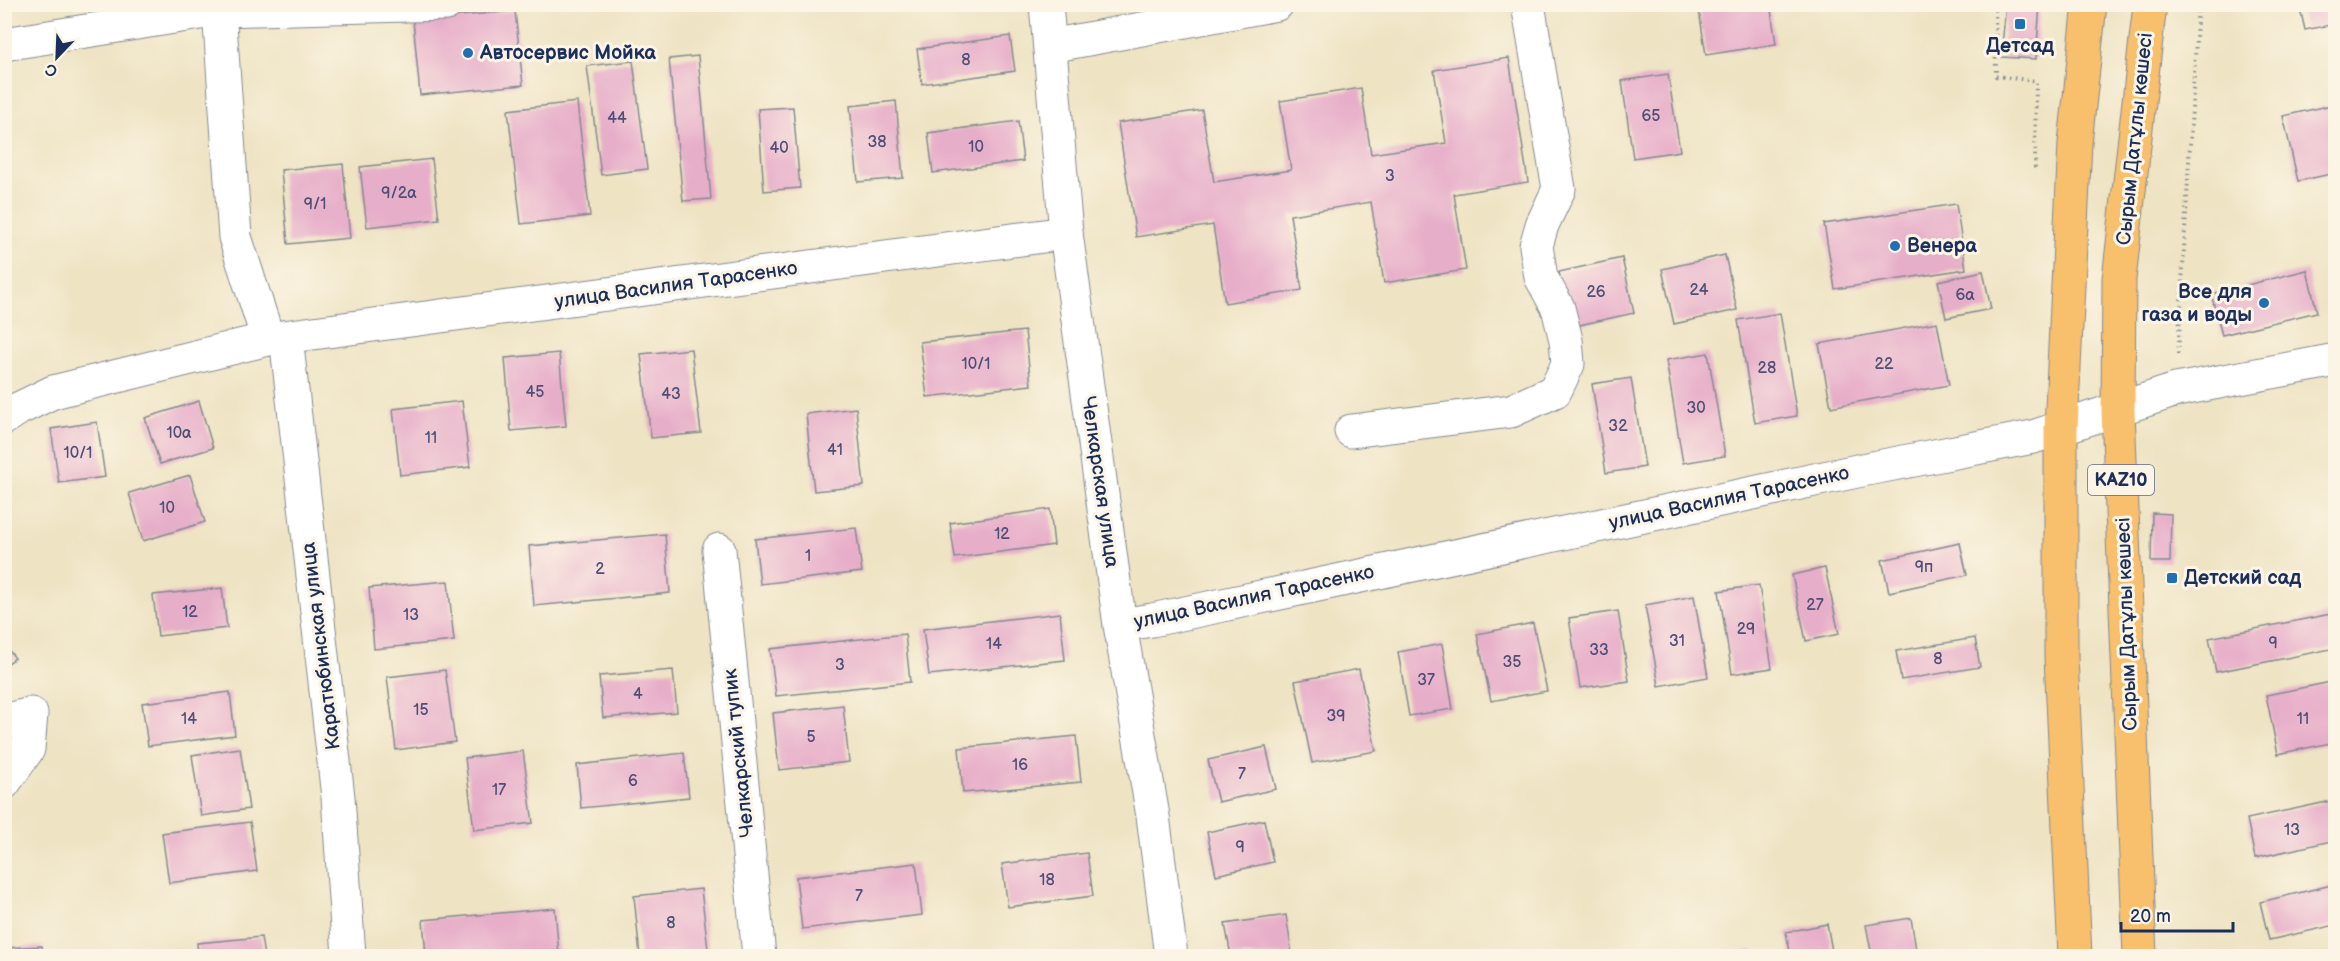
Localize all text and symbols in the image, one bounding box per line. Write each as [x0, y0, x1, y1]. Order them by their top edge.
marker: Детсад [2013, 17, 2027, 31]
north arrow [27, 27, 87, 87]
street label: Сырым Датұлы көшесі [2112, 32, 2158, 246]
place label: Детсад [1986, 34, 2054, 58]
place label: Автосервис Мойка [479, 41, 656, 65]
marker: Автосервис Мойка [461, 46, 475, 60]
house number: 8 [961, 51, 971, 70]
text: С [43, 59, 61, 80]
house number: 65 [1642, 107, 1660, 126]
house number: 44 [607, 109, 627, 128]
house number: 38 [867, 133, 887, 152]
house number: 10 [968, 138, 984, 157]
house number: 40 [769, 139, 789, 158]
house number: 3 [1385, 167, 1395, 186]
house number: 9/2а [381, 184, 417, 203]
house number: 9/1 [304, 195, 326, 214]
place label: Венера [1907, 234, 1977, 258]
marker: Венера [1888, 239, 1902, 253]
street label: улица Василия Тарасенко [553, 256, 799, 314]
place label: Все для газа и воды [2141, 280, 2252, 327]
house number: 24 [1690, 281, 1709, 300]
house number: 26 [1586, 283, 1606, 302]
house number: 6а [1955, 286, 1975, 305]
marker: Все для газа и воды [2257, 296, 2271, 310]
house number: 10/1 [961, 355, 991, 374]
house number: 22 [1875, 355, 1894, 374]
house number: 28 [1758, 359, 1776, 378]
house number: 45 [526, 383, 544, 402]
house number: 43 [661, 385, 681, 404]
street label: Челкарская улица [1076, 395, 1124, 569]
house number: 30 [1686, 399, 1706, 418]
house number: 32 [1608, 417, 1628, 436]
house number: 10а [166, 424, 192, 443]
house number: 11 [425, 429, 437, 448]
house number: 41 [827, 441, 843, 460]
house number: 10/1 [63, 444, 93, 463]
street label: улица Василия Тарасенко [1607, 461, 1851, 535]
road number: KAZ10 [2088, 465, 2154, 495]
house number: 10 [159, 499, 175, 518]
street label: Сырым Датұлы көшесі [2111, 517, 2143, 731]
house number: 12 [994, 525, 1010, 544]
street label: Каратюбинская улица [296, 541, 346, 751]
house number: 1 [805, 547, 811, 566]
house number: 9п [1915, 558, 1933, 577]
house number: 2 [595, 560, 605, 579]
street label: улица Василия Тарасенко [1132, 560, 1376, 634]
place label: Детский сад [2184, 566, 2301, 590]
marker: Детский сад [2165, 571, 2179, 585]
house number: 27 [1806, 596, 1824, 615]
house number: 12 [182, 603, 198, 622]
house number: 13 [403, 606, 419, 625]
house number: 29 [1737, 620, 1755, 639]
house number: 31 [1669, 632, 1685, 651]
house number: 9 [2268, 634, 2278, 653]
house number: 14 [986, 635, 1002, 654]
house number: 33 [1589, 641, 1609, 660]
house number: 8 [1933, 650, 1943, 669]
house number: 35 [1502, 653, 1522, 672]
house number: 3 [835, 656, 845, 675]
street label: Челкарский тупик [718, 667, 760, 839]
house number: 37 [1417, 671, 1435, 690]
house number: 4 [633, 685, 643, 704]
house number: 15 [413, 701, 429, 720]
house number: 39 [1326, 707, 1346, 726]
house number: 14 [181, 710, 197, 729]
house number: 11 [2297, 710, 2309, 729]
house number: 5 [806, 728, 816, 747]
house number: 16 [1012, 756, 1028, 775]
house number: 7 [1238, 765, 1246, 784]
house number: 6 [628, 772, 638, 791]
house number: 17 [492, 781, 506, 800]
house number: 13 [2284, 821, 2300, 840]
house number: 9 [1235, 838, 1245, 857]
house number: 18 [1039, 871, 1055, 890]
house number: 7 [855, 887, 863, 906]
scale bar [2121, 895, 2234, 933]
text: 20 m [2130, 906, 2171, 927]
house number: 8 [666, 914, 676, 933]

